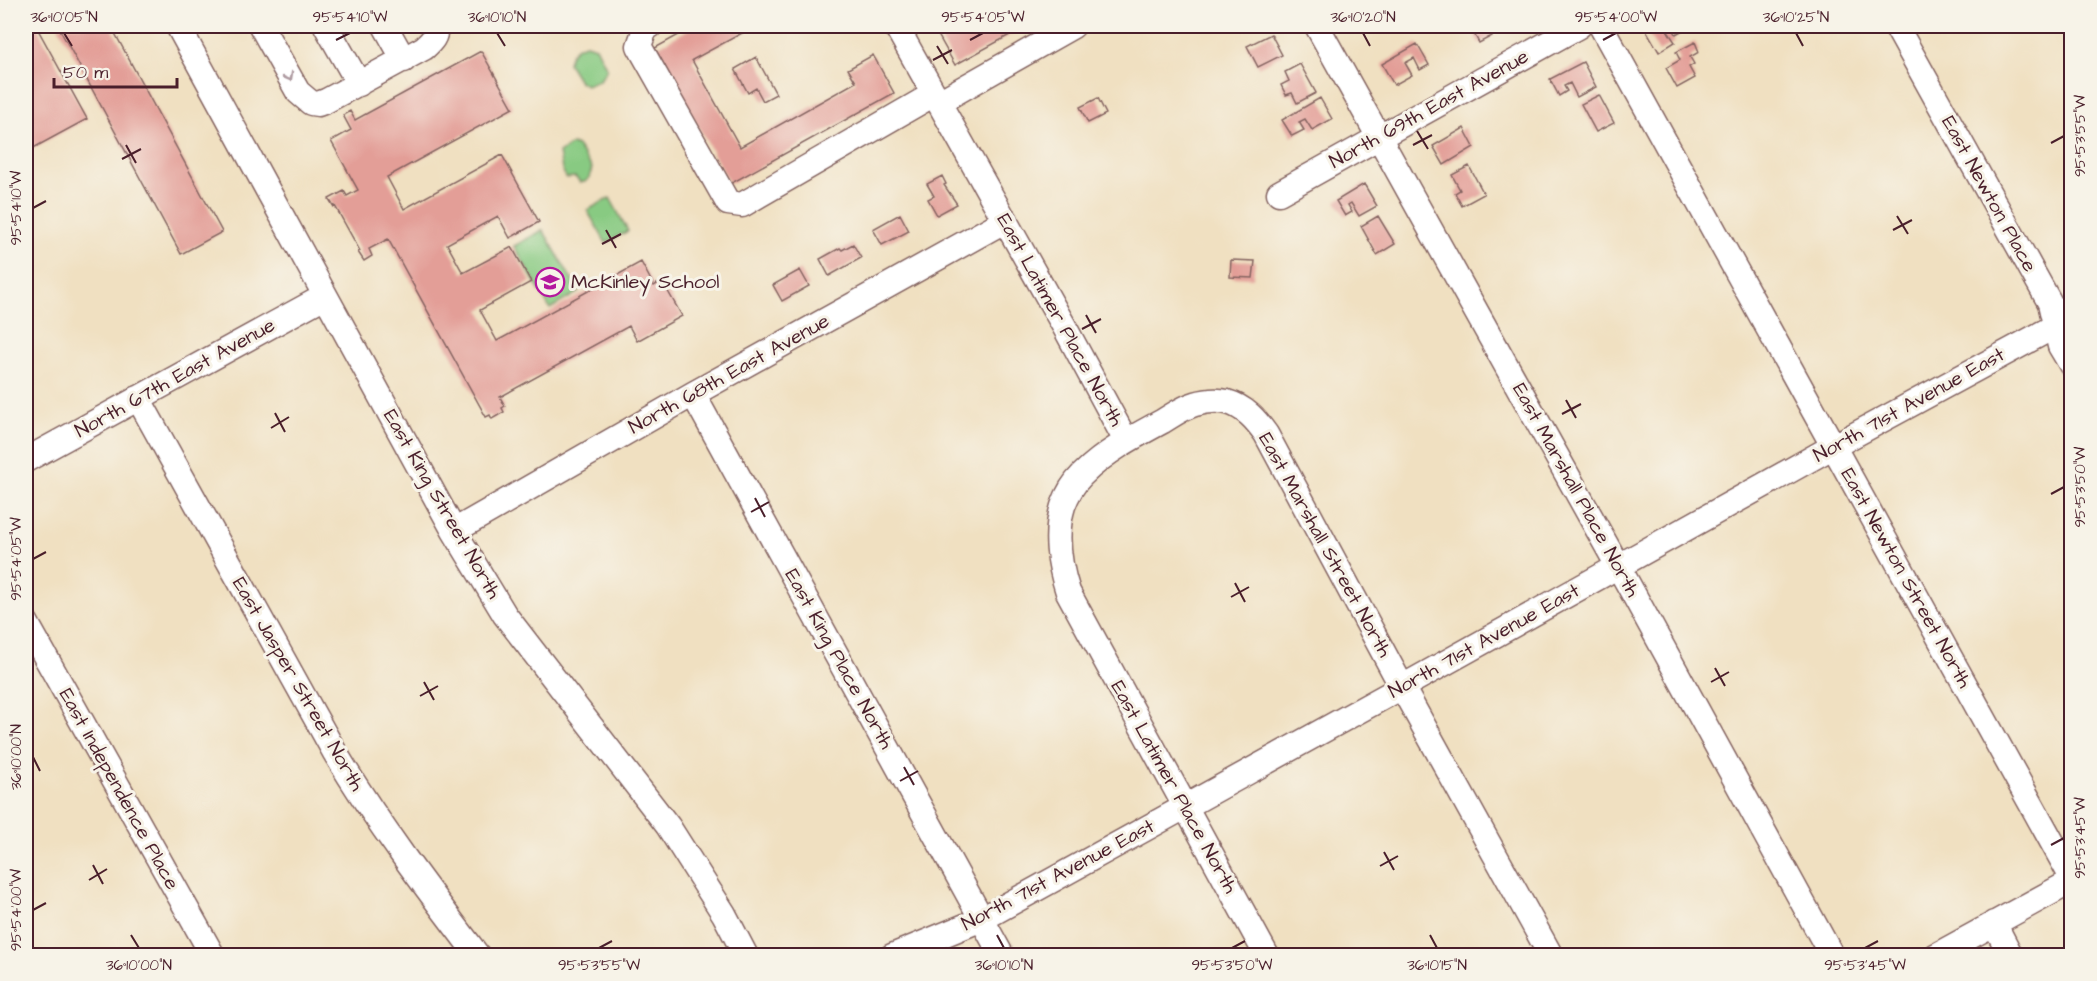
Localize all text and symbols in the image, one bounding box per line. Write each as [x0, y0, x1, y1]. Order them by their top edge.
text: 36°10'05"N [30, 7, 98, 28]
text: 95°54'10"W [313, 7, 387, 28]
text: 36°10'10"N [468, 7, 526, 28]
text: 95°54'05"W [941, 7, 1025, 28]
text: 36°10'20"N [1330, 7, 1396, 28]
text: 95°54'00"W [1575, 7, 1657, 28]
text: 36°10'25"N [1763, 7, 1829, 28]
street label: North 69th East Avenue [1324, 42, 1534, 176]
scale bar [54, 51, 177, 89]
text: 50 m [63, 60, 108, 85]
one-way arrow [282, 70, 293, 81]
text: 95°53'55"W [2070, 95, 2091, 177]
street label: East Newton Place [1934, 111, 2044, 277]
text: 95°54'10"W [6, 171, 27, 245]
street label: East Latimer Place North [990, 209, 1130, 431]
school or university icon: McKinley School [534, 266, 566, 298]
place label: McKinley School [571, 268, 719, 297]
street label: North 68th East Avenue [624, 307, 835, 441]
street label: North 67th East Avenue [70, 311, 280, 445]
street label: North 71st Avenue East [1808, 341, 2010, 469]
street label: East Marshall Place North [1505, 378, 1647, 602]
street label: East King Street North [375, 404, 508, 604]
street label: East Marshall Street North [1251, 428, 1399, 662]
text: 95°53'50"W [2070, 447, 2091, 527]
street label: East Newton Street North [1834, 463, 1978, 693]
text: 95°54'05"W [6, 517, 27, 601]
street label: East King Place North [777, 564, 900, 755]
street label: East Jasper Street North [225, 572, 371, 796]
street label: North 71st Avenue East [1383, 577, 1585, 705]
street label: East Latimer Place North [1104, 676, 1244, 898]
street label: East Independence Place [52, 683, 186, 895]
text: 36°10'00"N [6, 724, 27, 790]
text: 95°53'45"W [2070, 797, 2091, 879]
street label: North 71st Avenue East [957, 812, 1159, 938]
text: 95°54'00"W [6, 869, 27, 951]
text: 36°10'00"N [106, 955, 172, 976]
text: 95°53'55"W [558, 955, 640, 976]
text: 36°10'10"N [975, 955, 1033, 976]
text: 95°53'50"W [1192, 955, 1272, 976]
text: 36°10'15"N [1407, 955, 1467, 976]
text: 95°53'45"W [1824, 955, 1906, 976]

